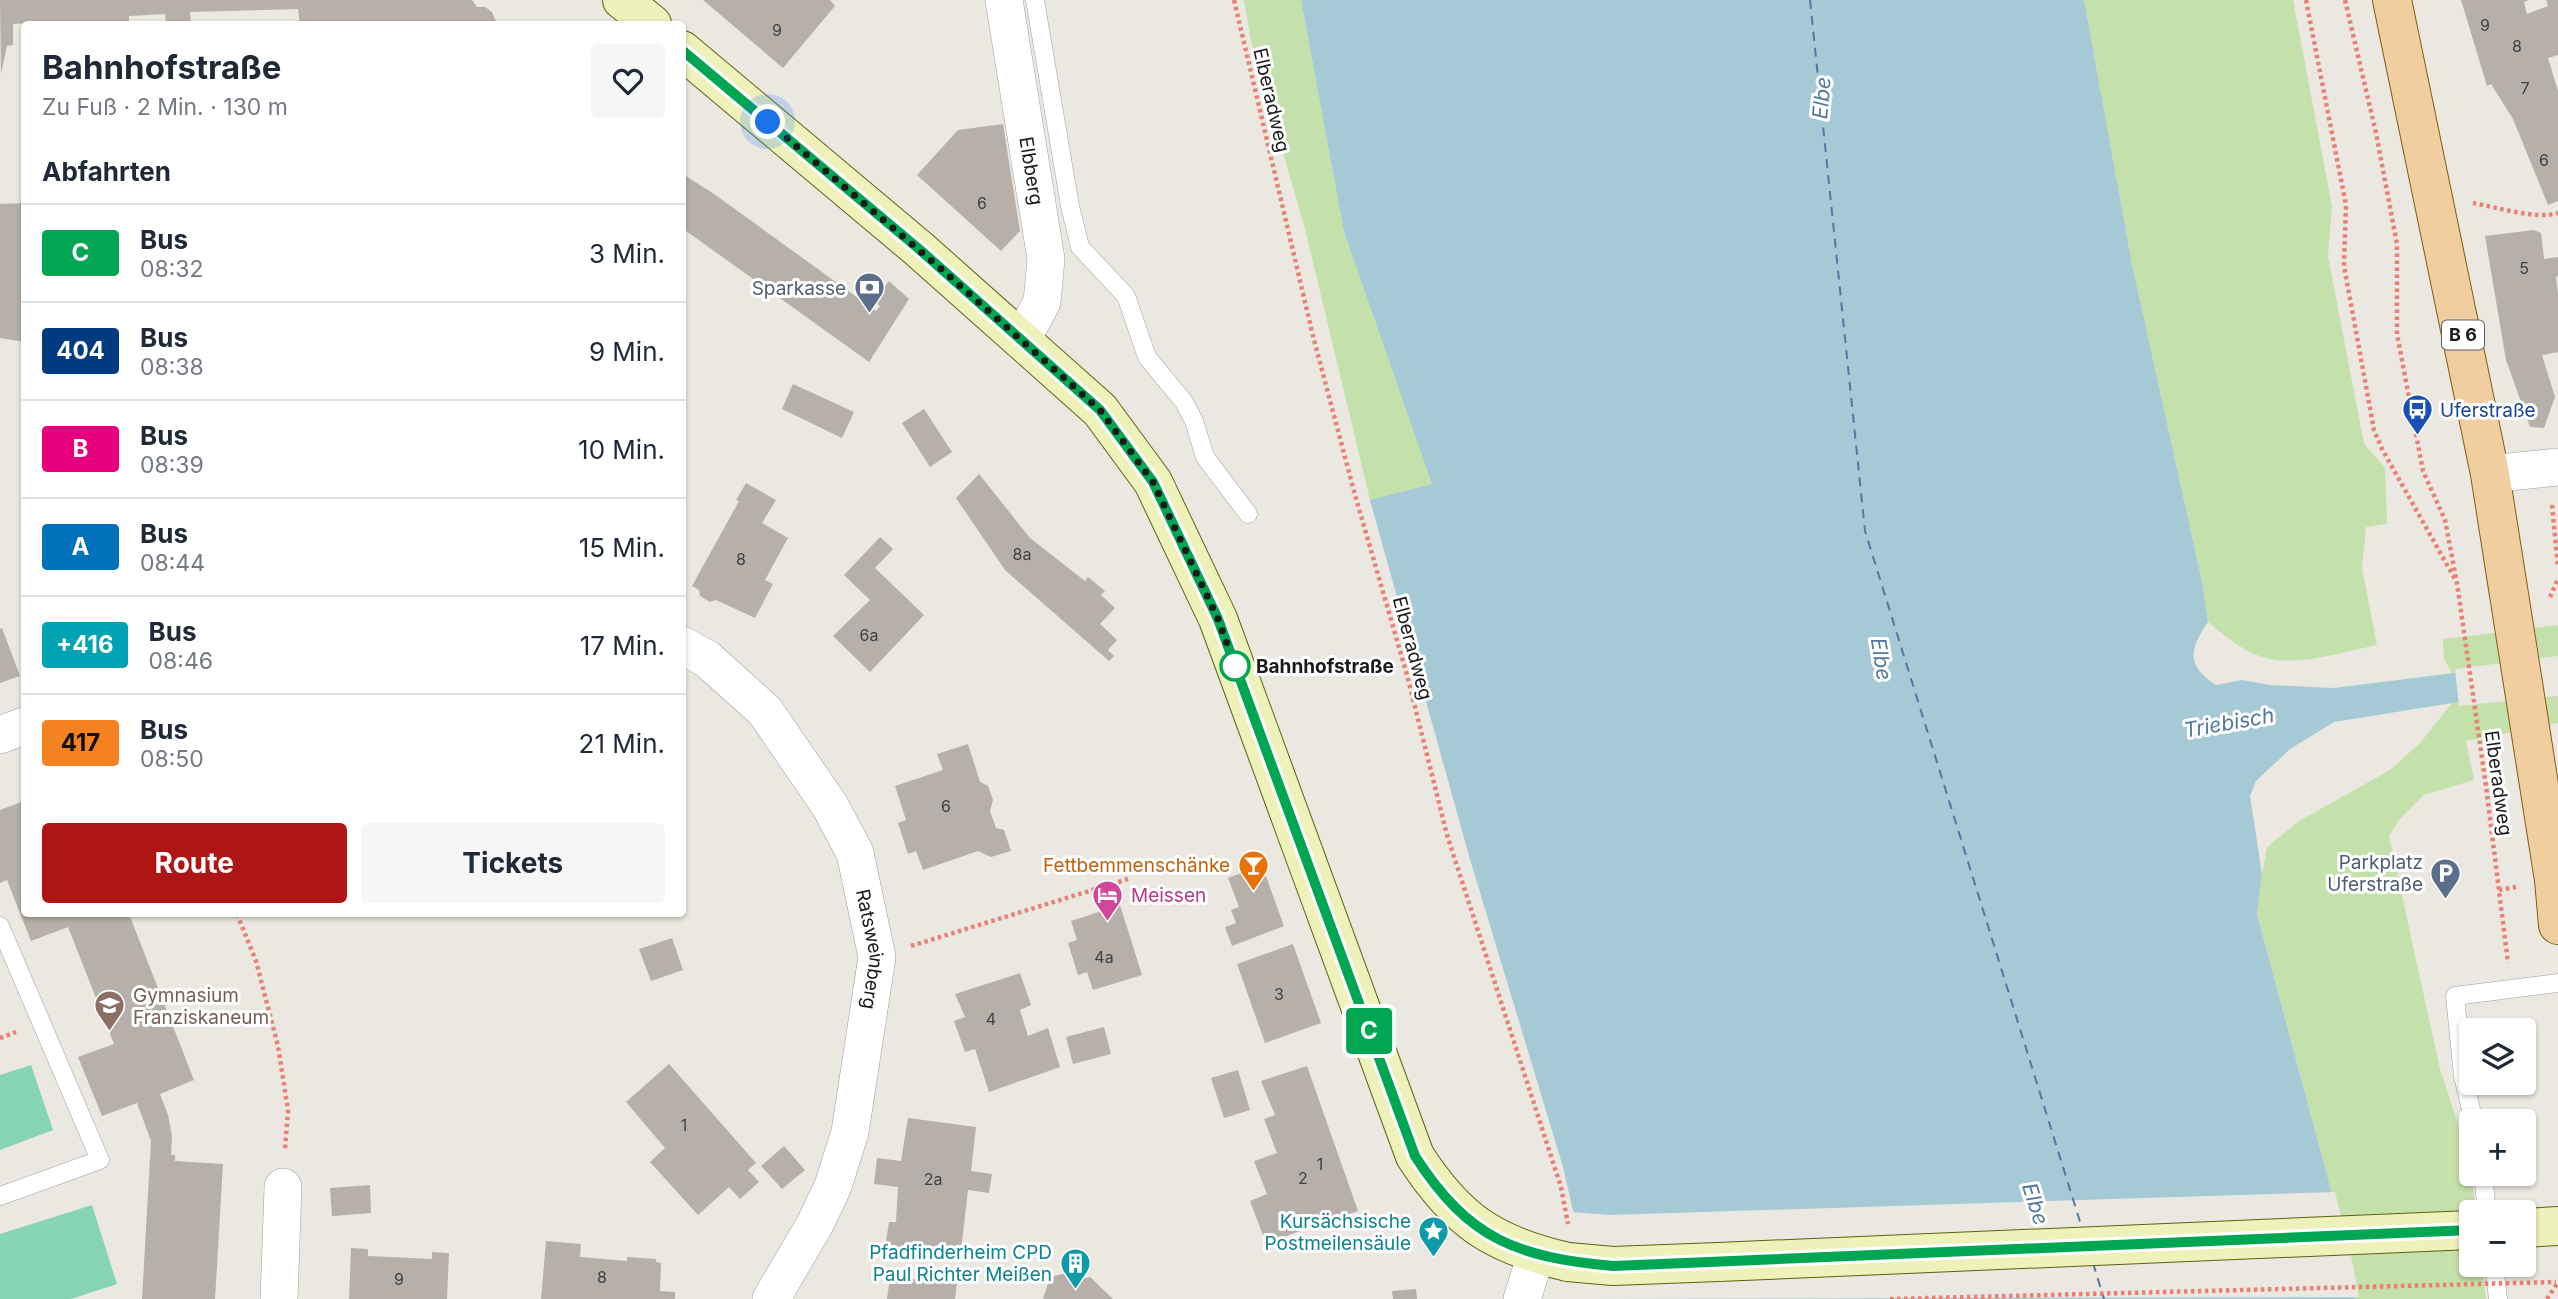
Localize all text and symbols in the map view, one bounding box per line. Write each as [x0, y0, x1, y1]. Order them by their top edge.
house number: 9 [2480, 15, 2490, 35]
house number: 9 [772, 20, 782, 40]
house number: 8 [2512, 36, 2522, 56]
button: heart [591, 44, 665, 118]
street label: Elberadweg [1248, 46, 1295, 154]
text: Bahnhofstraße [42, 47, 281, 87]
water label: Elbe [1807, 76, 1836, 120]
house number: 7 [2520, 78, 2530, 98]
text: Zu Fuß · 2 Min. · 130 m [42, 93, 288, 121]
your location [750, 104, 785, 139]
street label: Elbberg [1014, 135, 1048, 207]
house number: 6 [2539, 150, 2549, 170]
text: Abfahrten [42, 156, 171, 187]
house number: 6 [977, 193, 987, 213]
text: Bus [140, 224, 188, 255]
text: C [72, 238, 89, 267]
text: 3 Min. [589, 238, 665, 269]
text: 08:32 [140, 255, 204, 283]
house number: 5 [2519, 258, 2529, 278]
bank icon: Sparkasse [852, 271, 886, 315]
place label: Sparkasse [752, 277, 846, 300]
road number: B 6 [2442, 320, 2484, 349]
text: Bus [140, 322, 188, 353]
text: 404 [56, 336, 105, 365]
text: 9 Min. [589, 336, 665, 367]
text: 08:38 [140, 353, 204, 381]
bus stop icon: Uferstraße [2400, 393, 2434, 437]
place label: Uferstraße [2440, 399, 2536, 422]
text: Bus [140, 420, 188, 451]
text: B [73, 434, 88, 463]
text: 10 Min. [578, 434, 665, 465]
text: 08:39 [140, 451, 204, 479]
text: Bus [140, 518, 188, 549]
text: A [72, 532, 89, 561]
text: 15 Min. [579, 532, 665, 563]
house number: 8a [1013, 544, 1031, 564]
text: 08:44 [140, 549, 205, 577]
house number: 8 [736, 549, 746, 569]
street label: Elberadweg [1388, 594, 1437, 702]
text: Bus [149, 616, 197, 647]
house number: 6a [860, 625, 878, 645]
text: +416 [56, 630, 114, 659]
text: 17 Min. [580, 630, 665, 661]
water label: Elbe [1866, 636, 1897, 682]
text: 08:46 [149, 647, 213, 675]
marker: Bahnhofstraße [1220, 651, 1250, 681]
place label: Bahnhofstraße [1256, 655, 1394, 678]
water label: Triebisch [2182, 702, 2276, 743]
text: Bus [140, 714, 188, 745]
text: 417 [61, 728, 100, 757]
text: 21 Min. [579, 728, 665, 759]
street label: Elberadweg [2480, 729, 2517, 837]
text: 08:50 [140, 745, 204, 773]
house number: 6 [941, 796, 951, 816]
button: Route [42, 823, 347, 903]
button: Tickets [361, 823, 665, 903]
bar icon: Fettbemmenschänke [1236, 848, 1270, 892]
place label: Parkplatz Uferstraße [2327, 851, 2423, 896]
place label: Fettbemmenschänke [1043, 854, 1230, 877]
parking icon: Parkplatz Uferstraße [2429, 856, 2463, 900]
hotel icon: Meissen [1091, 878, 1125, 922]
place label: Meissen [1131, 884, 1206, 907]
street label: Ratsweinberg [851, 887, 888, 1011]
house number: 4a [1094, 947, 1114, 967]
place label: Gymnasium Franziskaneum [133, 984, 269, 1029]
house number: 3 [1274, 984, 1284, 1004]
school or university icon: Gymnasium Franziskaneum [93, 989, 127, 1033]
line badge: C [1346, 1008, 1392, 1054]
house number: 4 [986, 1009, 996, 1029]
text: C [1360, 1016, 1378, 1045]
map controls [2459, 1018, 2536, 1277]
button: layers [2459, 1018, 2536, 1095]
button: + [2459, 1109, 2536, 1186]
house number: 1 [681, 1115, 687, 1135]
house number: 1 [1317, 1154, 1323, 1174]
house number: 2 [1298, 1168, 1308, 1188]
house number: 2a [924, 1169, 942, 1189]
water label: Elbe [2017, 1180, 2054, 1228]
button: − [2459, 1200, 2536, 1277]
place label: Kursächsische Postmeilensäule [1264, 1210, 1411, 1255]
place icon: Kursächsische Postmeilensäule [1417, 1215, 1451, 1259]
place label: Pfadfinderheim CPD Paul Richter Meißen [869, 1241, 1052, 1286]
building icon: Pfadfinderheim CPD Paul Richter Meißen [1058, 1246, 1092, 1290]
house number: 8 [597, 1267, 607, 1287]
house number: 9 [394, 1269, 404, 1289]

